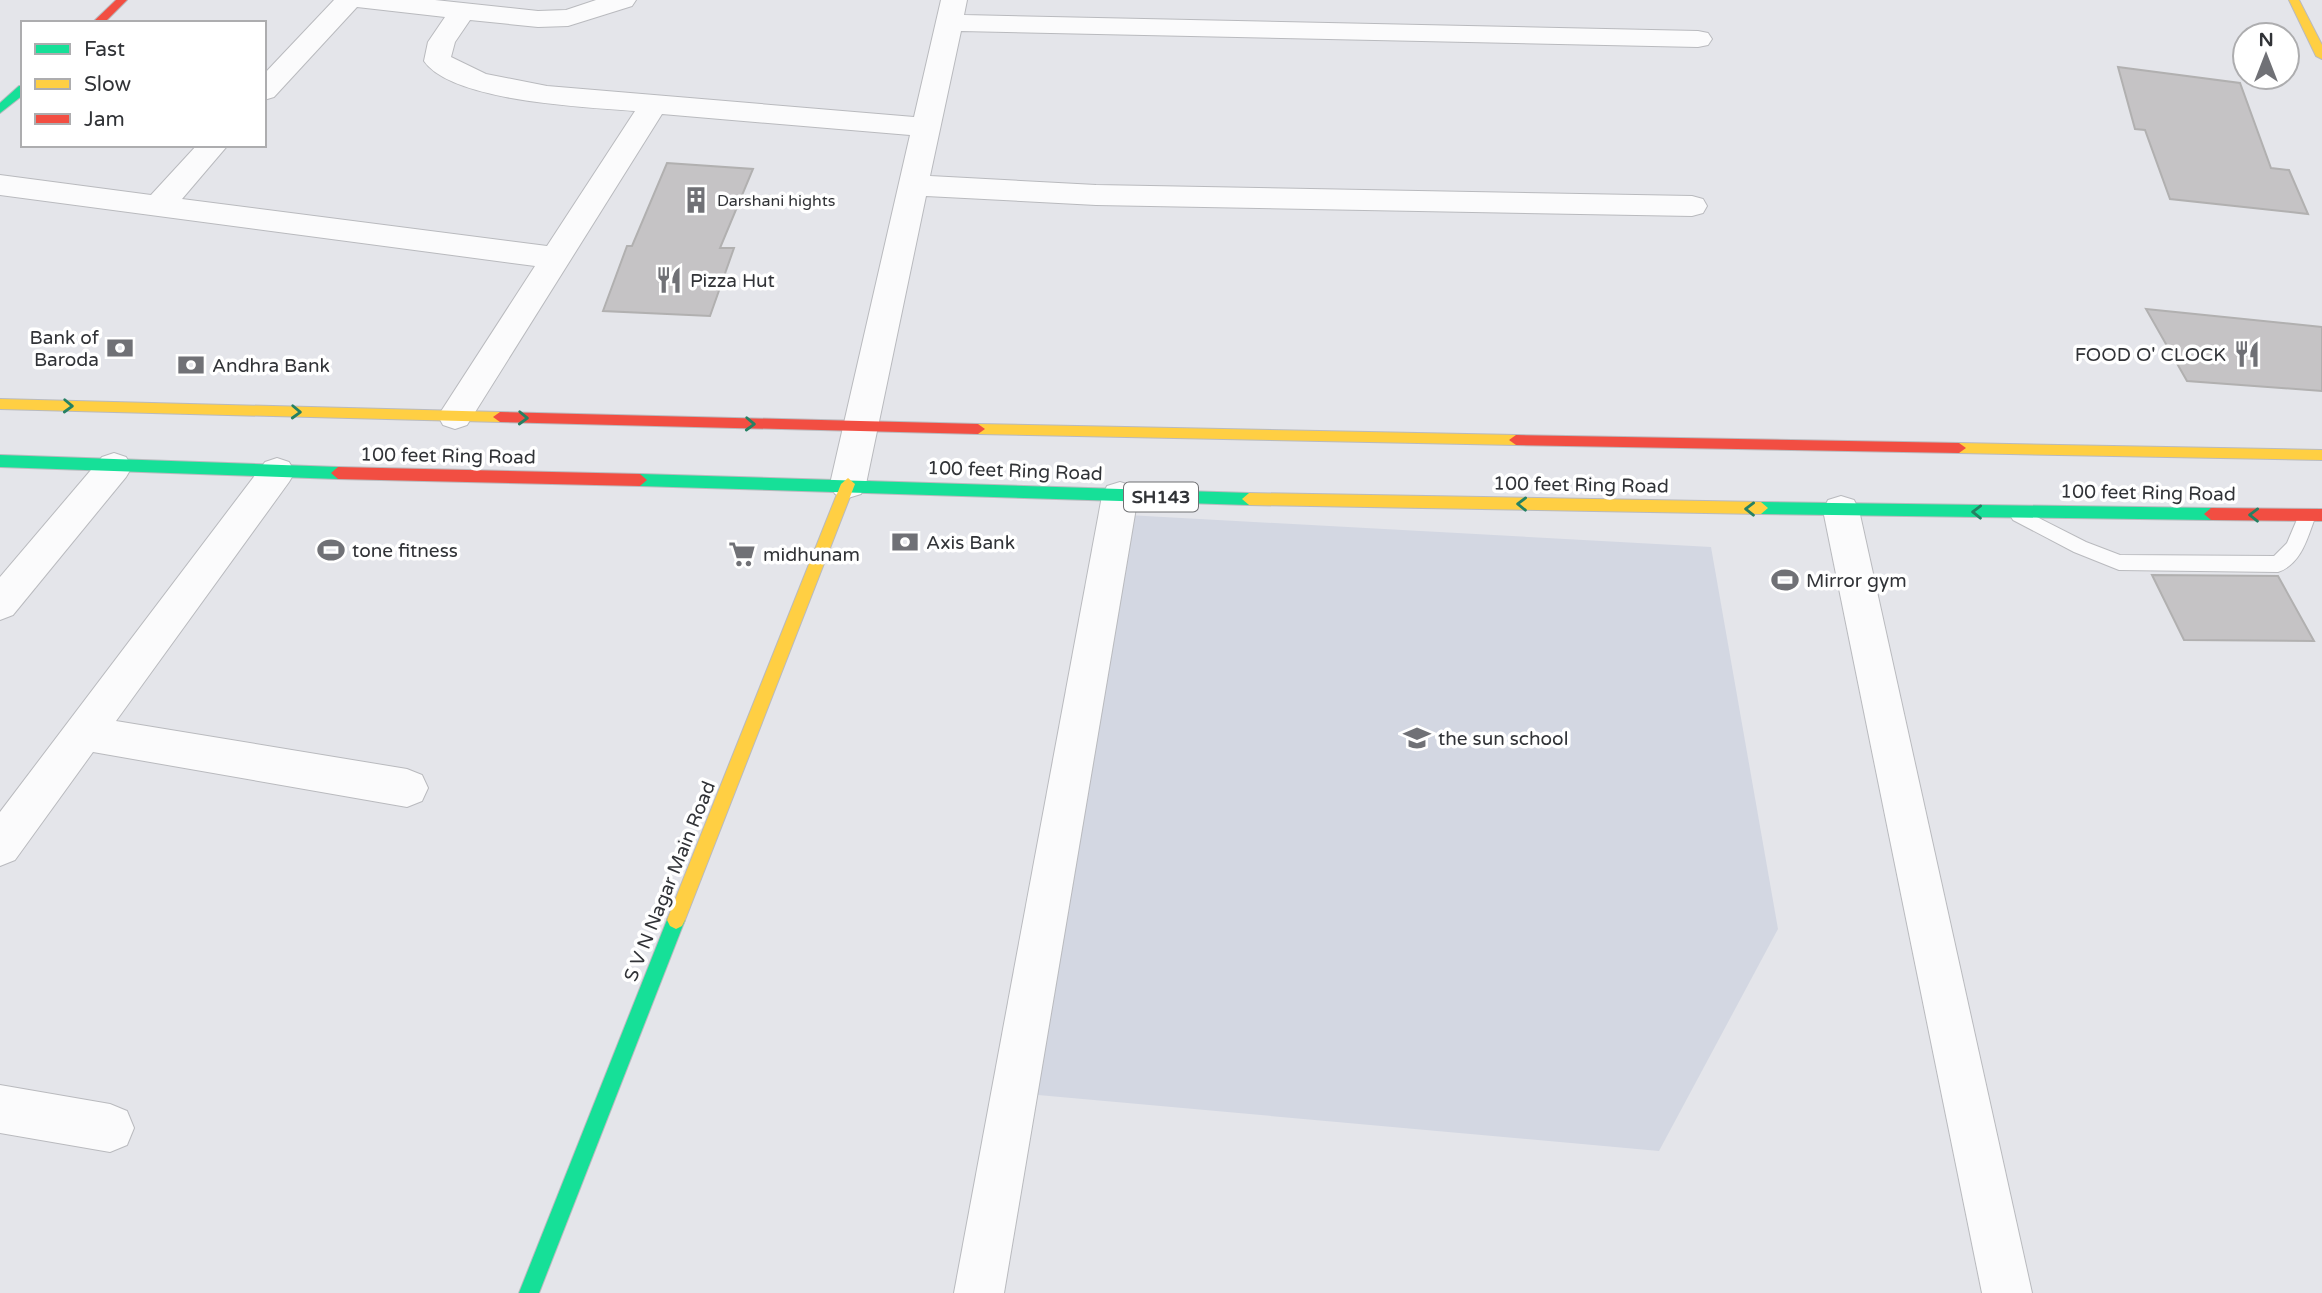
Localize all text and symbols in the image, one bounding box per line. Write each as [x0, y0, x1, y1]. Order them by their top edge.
legend [21, 21, 266, 147]
north arrow [2231, 21, 2301, 91]
text: N [2258, 29, 2274, 51]
text: Fast [84, 37, 125, 62]
text: Slow [84, 72, 132, 97]
text: Jam [84, 107, 125, 132]
building icon: Darshani hights [681, 185, 711, 215]
place label: Darshani hights [717, 191, 835, 211]
restaurant icon: Pizza Hut [654, 265, 684, 295]
place label: Pizza Hut [690, 270, 775, 292]
place label: Bank of Baroda [30, 327, 100, 371]
bank icon: Bank of Baroda [105, 333, 135, 363]
restaurant icon: FOOD O' CLOCK [2232, 339, 2262, 369]
place label: FOOD O' CLOCK [2075, 344, 2226, 366]
bank icon: Andhra Bank [176, 350, 206, 380]
place label: Andhra Bank [212, 355, 330, 377]
one-way arrow [63, 398, 74, 413]
one-way arrow [290, 404, 301, 419]
one-way arrow [518, 410, 529, 426]
one-way arrow [746, 416, 756, 432]
street label: 100 feet Ring Road [360, 443, 536, 469]
street label: 100 feet Ring Road [927, 457, 1103, 485]
street label: 100 feet Ring Road [1493, 472, 1669, 498]
street label: 100 feet Ring Road [2060, 480, 2236, 506]
road number: SH143 [1124, 482, 1198, 512]
one-way arrow [1517, 496, 1527, 512]
one-way arrow [1744, 501, 1755, 516]
one-way arrow [1972, 504, 1982, 520]
one-way arrow [2248, 507, 2259, 522]
bank icon: Axis Bank [890, 527, 920, 557]
place label: Axis Bank [926, 532, 1015, 554]
sports icon: tone fitness [316, 535, 346, 565]
supermarket icon: midhunam [727, 539, 757, 569]
place label: tone fitness [352, 540, 458, 562]
place label: midhunam [763, 544, 860, 566]
sports icon: Mirror gym [1770, 565, 1800, 595]
place label: Mirror gym [1806, 570, 1907, 592]
school or university icon: the sun school [1402, 723, 1432, 753]
place label: the sun school [1438, 728, 1568, 750]
street label: S V N Nagar Main Road [620, 778, 720, 985]

